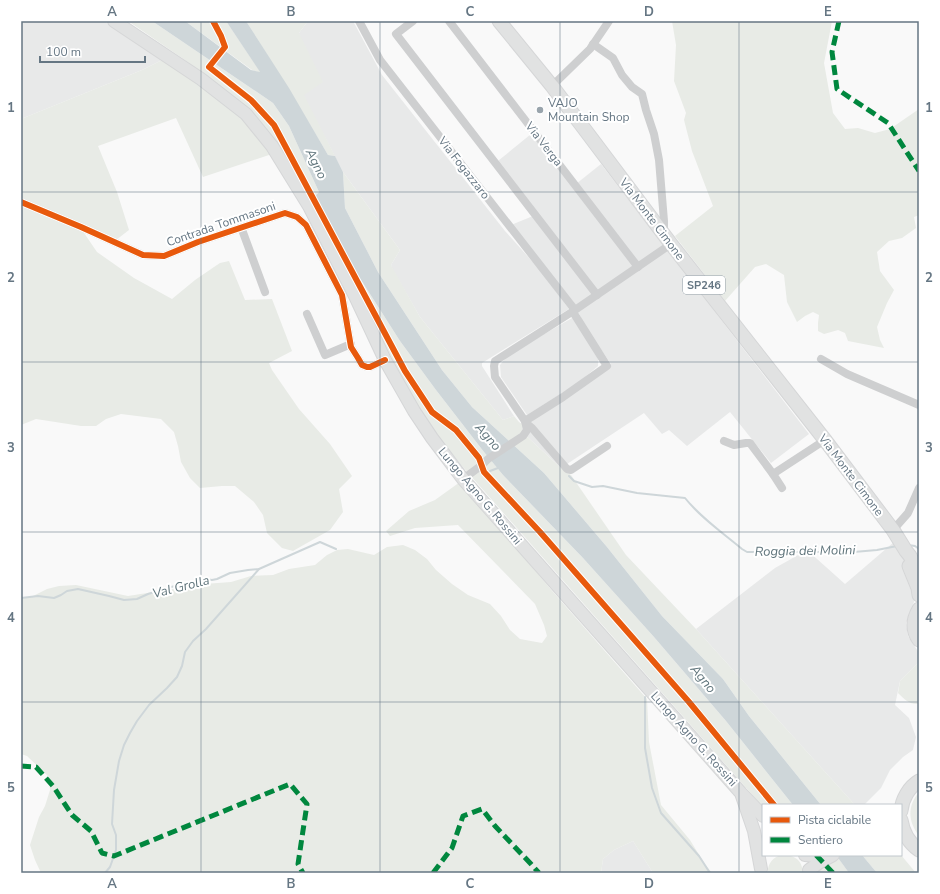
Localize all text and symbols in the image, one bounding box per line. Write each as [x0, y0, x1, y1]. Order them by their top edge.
text: A [107, 3, 117, 21]
text: B [287, 3, 296, 21]
text: C [466, 3, 475, 21]
text: D [644, 3, 654, 21]
text: E [824, 3, 832, 21]
scale bar [40, 38, 145, 64]
text: 100 m [46, 44, 81, 60]
place label: VAJO Mountain Shop [547, 95, 630, 125]
text: 1 [7, 99, 15, 117]
text: 1 [925, 99, 933, 117]
marker: VAJO Mountain Shop [535, 105, 545, 115]
street label: Via Verga [521, 118, 566, 169]
street label: Via Fogazzaro [434, 133, 494, 203]
water label: Agno [301, 145, 331, 182]
street label: Via Monte Cimone [615, 174, 688, 263]
street label: Contrada Tommasoni [164, 198, 278, 250]
text: 2 [7, 269, 15, 287]
text: 2 [925, 269, 933, 287]
road number: SP246 [683, 276, 725, 294]
water label: Agno [470, 418, 505, 455]
street label: Via Monte Cimone [814, 430, 887, 519]
text: 3 [7, 439, 15, 457]
text: 3 [925, 439, 933, 457]
street label: Lungo Agno G. Rossini [435, 444, 525, 548]
water label: Roggia dei Molini [754, 541, 856, 561]
water label: Val Grolla [151, 571, 211, 603]
text: 4 [7, 609, 15, 627]
text: 4 [925, 609, 933, 627]
water label: Agno [685, 660, 720, 697]
street label: Lungo Agno G. Rossini [647, 688, 741, 790]
text: 5 [7, 779, 15, 797]
text: 5 [925, 779, 933, 797]
legend [762, 804, 902, 856]
text: Pista ciclabile [798, 812, 871, 828]
text: Sentiero [798, 832, 843, 848]
text: A [107, 875, 117, 893]
text: B [287, 875, 296, 893]
text: C [466, 875, 475, 893]
text: D [644, 875, 654, 893]
text: E [824, 875, 832, 893]

